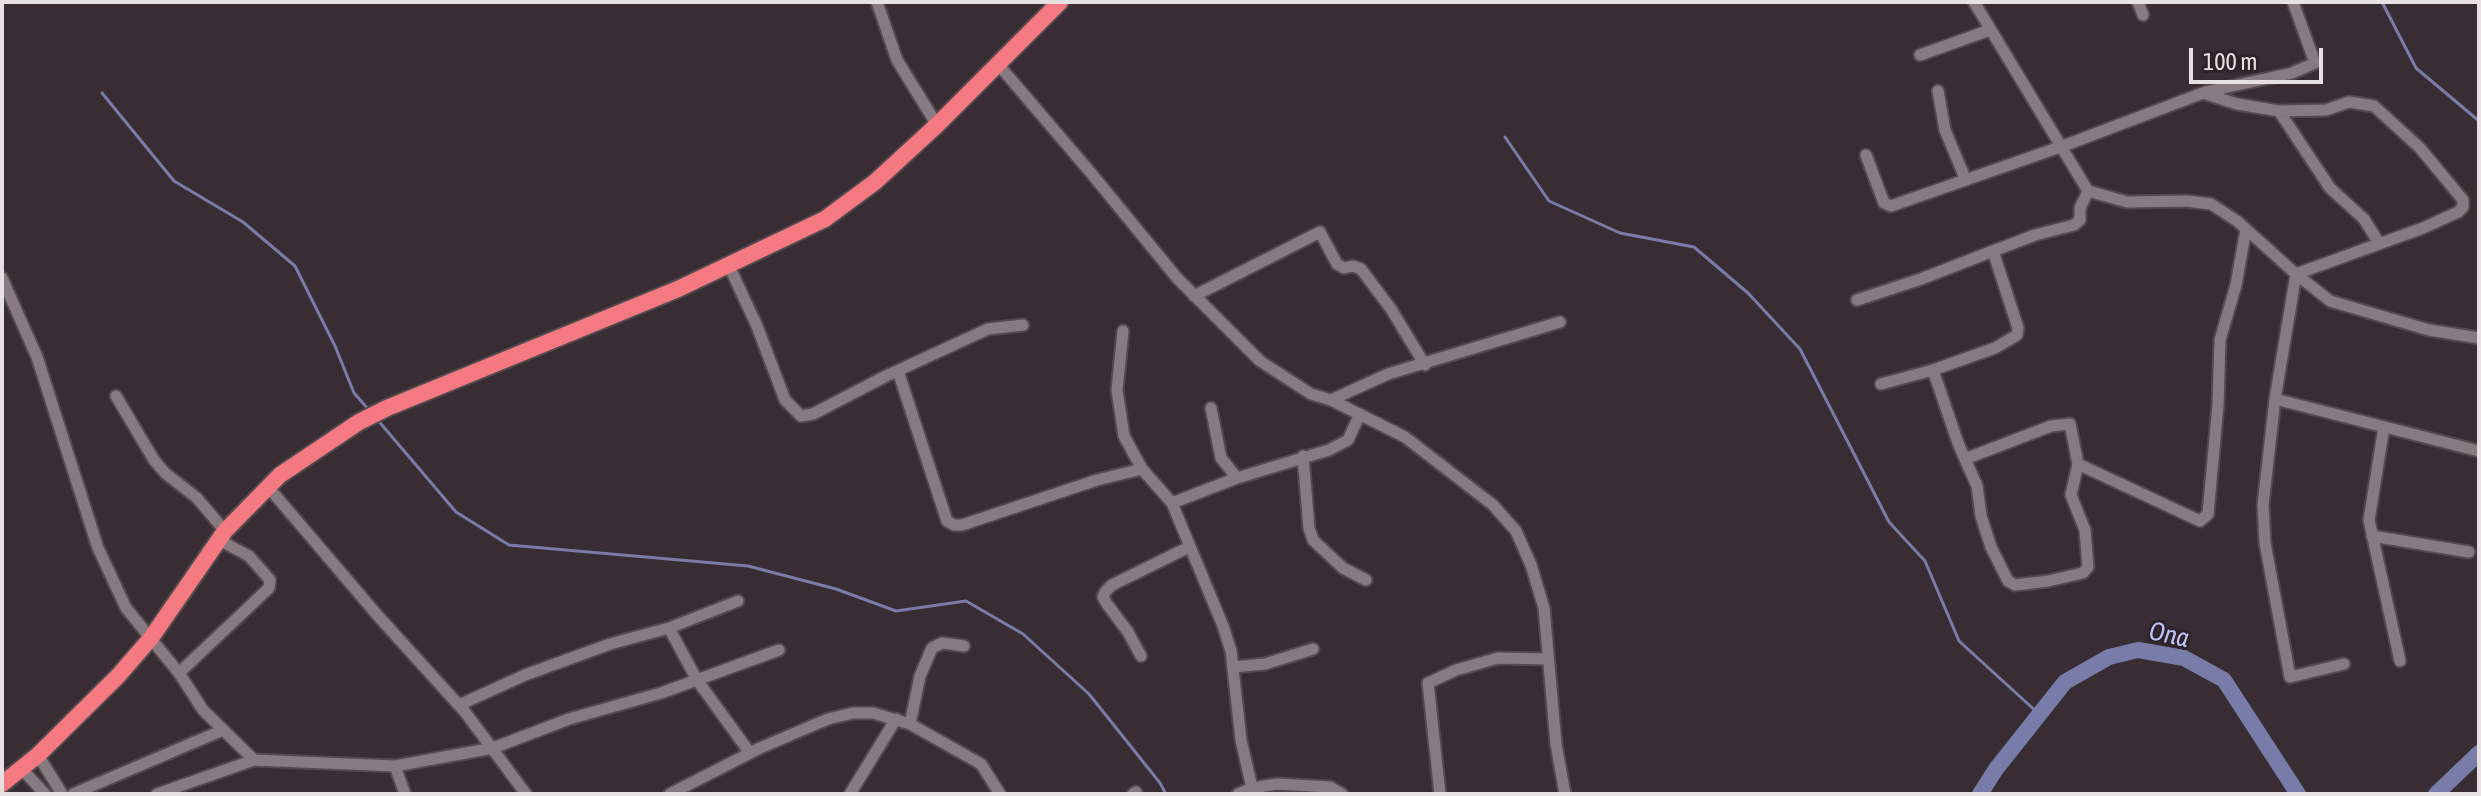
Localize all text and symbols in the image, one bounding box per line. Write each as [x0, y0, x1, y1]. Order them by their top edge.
scale bar [2193, 32, 2327, 82]
text: 100 m [2203, 48, 2257, 75]
water label: Ona [2146, 616, 2192, 654]

